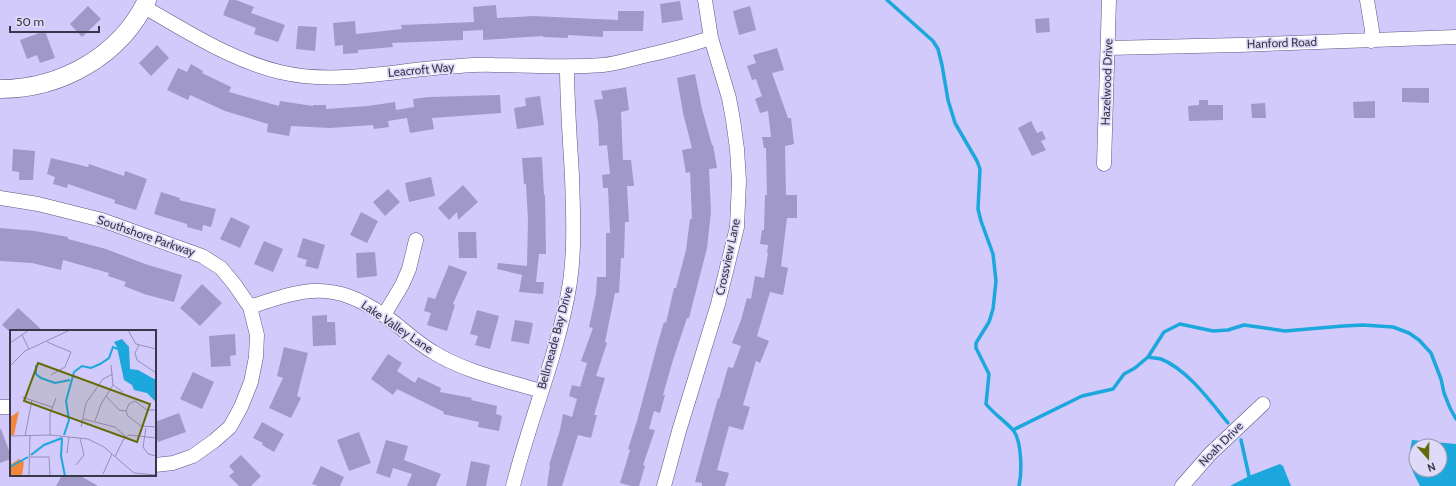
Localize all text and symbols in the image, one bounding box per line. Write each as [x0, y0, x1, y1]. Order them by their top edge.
scale bar [10, 8, 99, 34]
text: 50 m [16, 14, 44, 29]
street label: Hanford Road [1247, 34, 1317, 51]
street label: Hazelwood Drive [1097, 38, 1116, 126]
street label: Leacroft Way [387, 59, 455, 80]
street label: Southshore Parkway [95, 212, 197, 259]
street label: Crossview Lane [712, 217, 743, 297]
street label: Bellmeade Bay Drive [534, 285, 575, 391]
street label: Lake Valley Lane [359, 297, 436, 356]
inset map [10, 330, 156, 476]
street label: Noah Drive [1195, 418, 1246, 469]
north arrow [1408, 438, 1448, 478]
text: N [1425, 459, 1437, 475]

